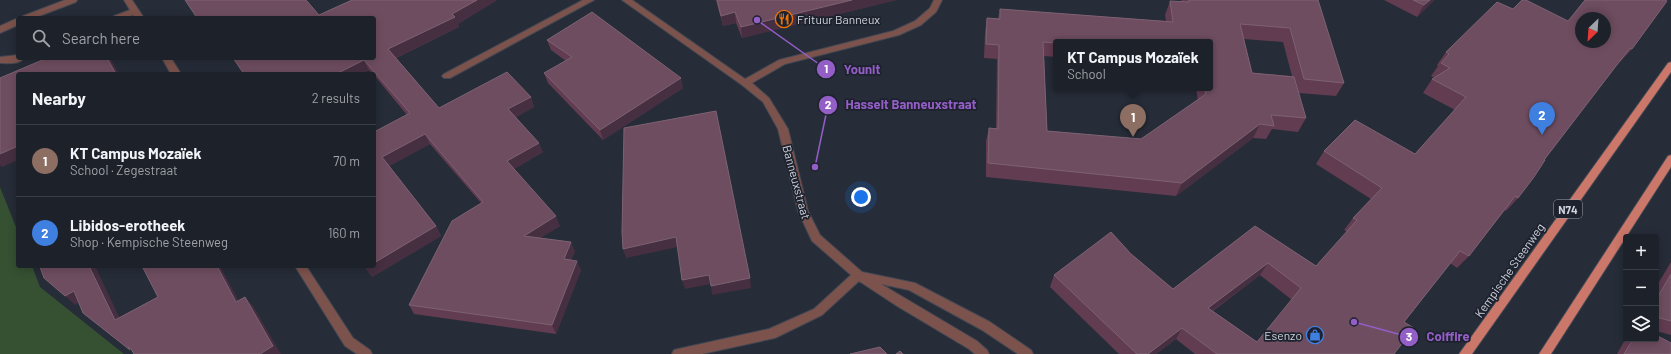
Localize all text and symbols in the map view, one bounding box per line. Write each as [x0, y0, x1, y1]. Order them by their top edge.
restaurant icon: Frituur Banneux [774, 9, 794, 29]
place label: Frituur Banneux [797, 12, 880, 26]
north arrow [1575, 12, 1611, 48]
search box [16, 16, 376, 60]
icon: search [30, 27, 52, 49]
text: Search here [62, 29, 140, 47]
popup [1053, 39, 1213, 91]
text: KT Campus Mozaïek [1067, 48, 1199, 66]
callout: Younit [816, 56, 888, 81]
text: 1 [824, 61, 828, 75]
text: Younit [844, 61, 880, 77]
text: School [1067, 66, 1106, 82]
text: Nearby [32, 88, 86, 108]
text: 2 results [312, 90, 360, 106]
callout: Hasselt Banneuxstraat [818, 92, 985, 117]
text: Hasselt Banneuxstraat [846, 96, 976, 112]
text: 2 [825, 97, 832, 111]
pin: 2 [1529, 102, 1555, 135]
pin: 1 [1120, 104, 1146, 137]
street label: Banneuxstraat [780, 143, 814, 221]
text: KT Campus Mozaïek [70, 144, 202, 162]
text: 1 [43, 153, 47, 169]
text: 70 m [333, 153, 360, 169]
text: School · Zegestraat [70, 162, 178, 178]
your location [851, 187, 871, 207]
road number: N74 [1554, 200, 1582, 218]
text: Libidos-erotheek [70, 216, 185, 234]
street label: Kempische Steenweg [1471, 220, 1547, 320]
text: 2 [41, 225, 49, 241]
text: 160 m [328, 225, 360, 241]
text: Shop · Kempische Steenweg [70, 234, 228, 250]
map controls [1623, 234, 1659, 342]
button: + [1623, 234, 1659, 270]
button: − [1623, 270, 1659, 306]
button: layers [1623, 306, 1659, 342]
callout: Coiffire [1399, 324, 1478, 349]
shop icon: Esenzo [1305, 325, 1325, 345]
place label: Esenzo [1264, 328, 1302, 342]
text: Coiffire [1427, 328, 1470, 344]
text: 3 [1406, 329, 1412, 343]

